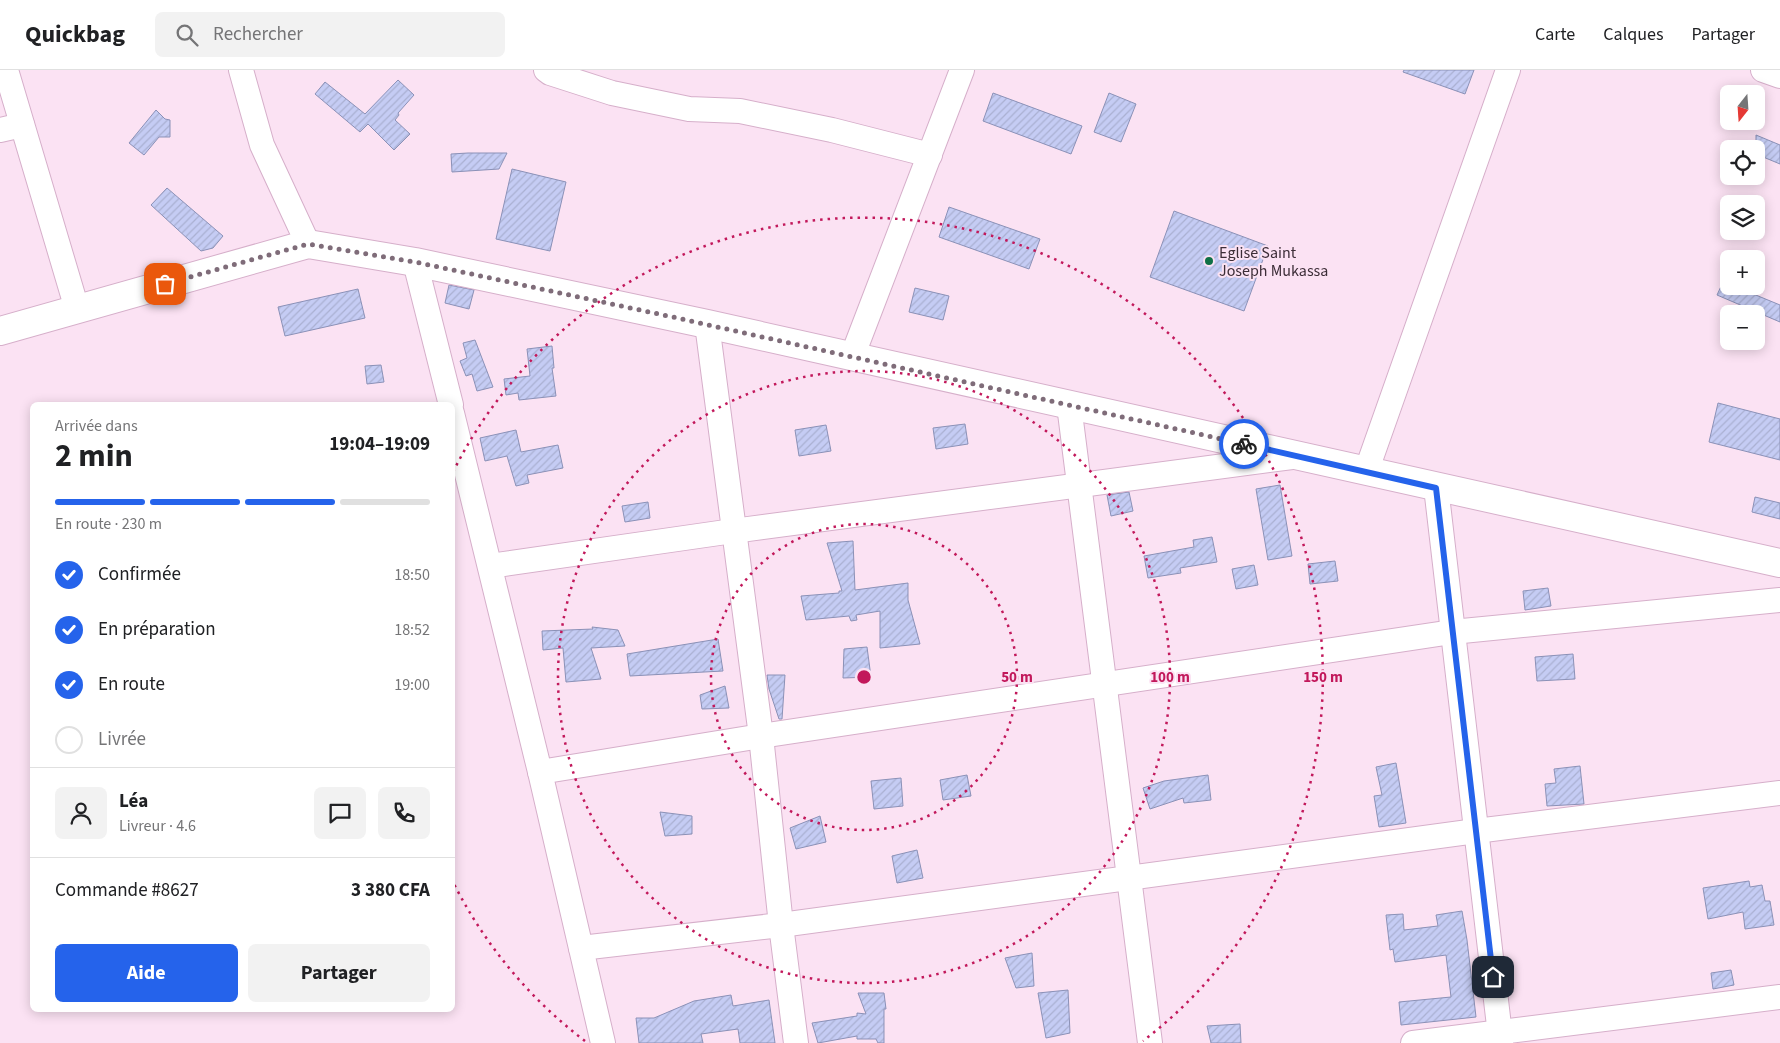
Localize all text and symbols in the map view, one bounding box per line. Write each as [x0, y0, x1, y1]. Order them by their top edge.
search box [155, 12, 505, 57]
text: Quickbag [25, 17, 125, 52]
icon: search [173, 21, 201, 49]
text: Rechercher [213, 21, 303, 48]
text: Carte [1535, 22, 1575, 47]
text: Calques [1603, 22, 1663, 47]
text: Partager [1691, 22, 1755, 47]
north arrow [1720, 85, 1765, 130]
map controls [1720, 85, 1765, 350]
button: locate [1720, 140, 1765, 185]
button: layers [1720, 195, 1765, 240]
place label: Eglise Saint Joseph Mukassa [1219, 242, 1328, 282]
button: + [1720, 250, 1765, 295]
marker: Eglise Saint Joseph Mukassa [1203, 255, 1215, 267]
pin [144, 263, 186, 305]
icon: bag [151, 270, 179, 298]
button: − [1720, 305, 1765, 350]
text: Arrivée dans [55, 415, 138, 437]
courier [1219, 419, 1269, 469]
icon: bike [1230, 430, 1258, 458]
text: 19:04–19:09 [329, 431, 430, 458]
text: 2 min [55, 433, 133, 479]
text: En route · 230 m [55, 513, 162, 535]
icon: check [55, 561, 83, 589]
text: Confirmée [98, 561, 181, 588]
text: 18:50 [394, 564, 430, 586]
icon: check [55, 616, 83, 644]
text: En préparation [98, 616, 216, 643]
text: 18:52 [394, 619, 430, 641]
text: 50 m [1001, 667, 1033, 688]
text: 100 m [1150, 667, 1190, 688]
text: 150 m [1303, 667, 1343, 688]
centre of rings [855, 668, 873, 686]
icon: check [55, 671, 83, 699]
text: En route [98, 671, 165, 698]
text: 19:00 [394, 674, 430, 696]
text: Livrée [98, 726, 146, 753]
button: person [55, 787, 107, 839]
button: chat [314, 787, 366, 839]
button: phone [378, 787, 430, 839]
text: Léa [119, 788, 148, 815]
text: Livreur · 4.6 [119, 815, 196, 837]
text: Commande #8627 [55, 877, 199, 904]
text: 3 380 CFA [351, 877, 430, 904]
button: Aide [55, 944, 238, 1002]
button: Partager [248, 944, 430, 1002]
pin [1472, 956, 1514, 998]
icon: home [1479, 963, 1507, 991]

